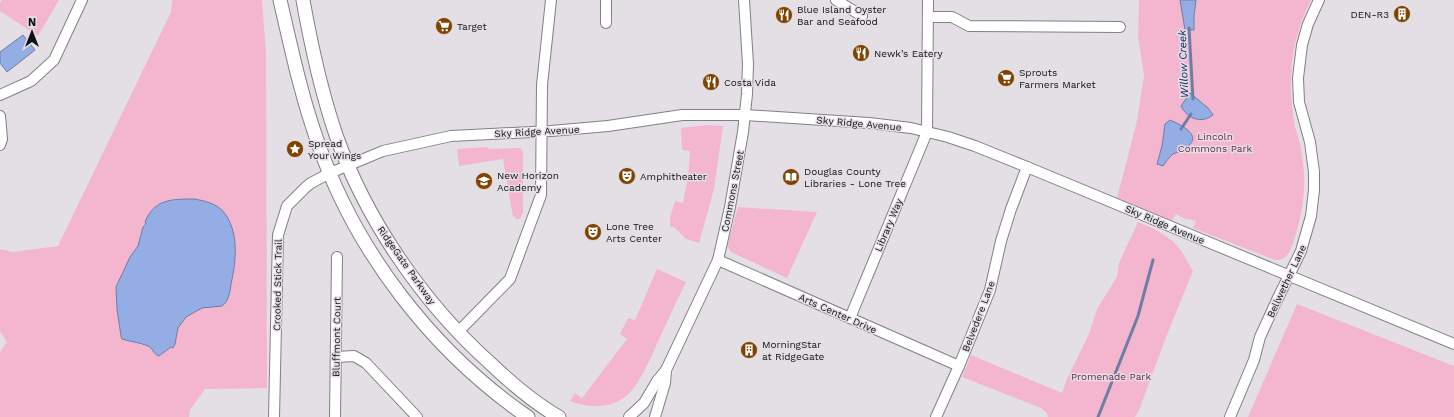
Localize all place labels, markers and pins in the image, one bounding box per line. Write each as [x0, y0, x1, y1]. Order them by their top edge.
place label: Blue Island Oyster Bar and Seafood [797, 4, 886, 27]
building icon: DEN-R3 [1392, 4, 1412, 24]
restaurant icon: Blue Island Oyster Bar and Seafood [774, 5, 794, 25]
place label: DEN-R3 [1350, 9, 1389, 20]
supermarket icon: Target [434, 16, 454, 36]
place label: Target [457, 21, 487, 32]
restaurant icon: Newk’s Eatery [851, 43, 871, 63]
place label: Newk’s Eatery [874, 48, 944, 59]
place label: Sprouts Farmers Market [1019, 67, 1097, 90]
supermarket icon: Sprouts Farmers Market [996, 68, 1016, 88]
restaurant icon: Costa Vida [701, 72, 721, 92]
place label: Costa Vida [724, 77, 776, 88]
place label: Spread Your Wings [308, 138, 361, 161]
place icon: Spread Your Wings [285, 139, 305, 159]
theatre icon: Amphitheater [617, 166, 637, 186]
place label: Douglas County Libraries - Lone Tree [804, 166, 906, 189]
library icon: Douglas County Libraries - Lone Tree [781, 167, 801, 187]
place label: New Horizon Academy [497, 170, 559, 193]
school or university icon: New Horizon Academy [474, 171, 494, 191]
place label: Amphitheater [640, 171, 707, 182]
place label: Lone Tree Arts Center [606, 221, 662, 244]
theatre icon: Lone Tree Arts Center [583, 222, 603, 242]
place label: MorningStar at RidgeGate [762, 339, 825, 362]
building icon: MorningStar at RidgeGate [739, 340, 759, 360]

